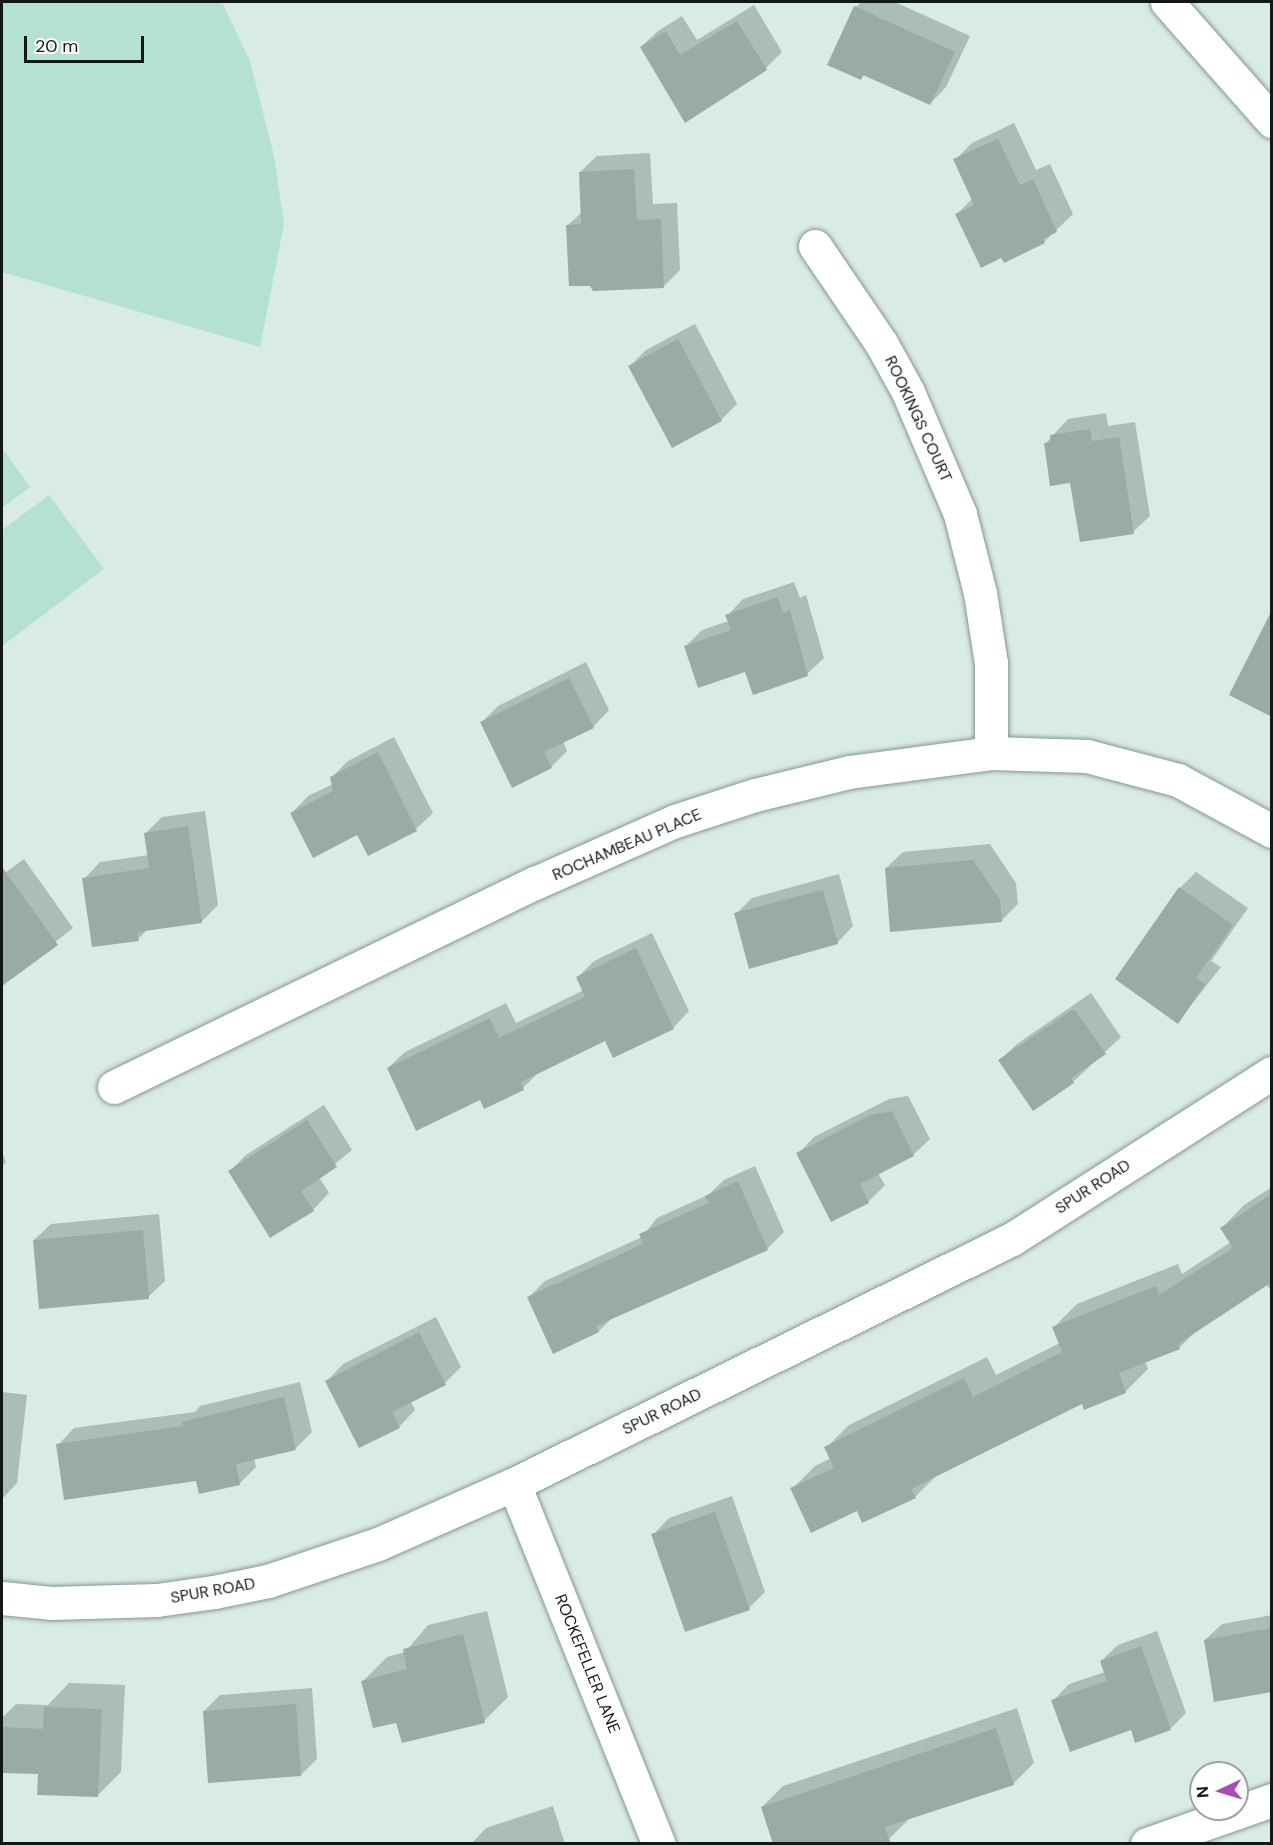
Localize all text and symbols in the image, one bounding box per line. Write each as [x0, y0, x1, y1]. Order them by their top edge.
scale bar [27, 24, 147, 62]
text: 20 m [35, 34, 78, 58]
street label: ROOKINGS COURT [880, 353, 956, 485]
street label: ROCHAMBEAU PLACE [550, 805, 704, 885]
street label: SPUR ROAD [1052, 1156, 1134, 1218]
street label: SPUR ROAD [619, 1385, 705, 1439]
street label: SPUR ROAD [169, 1574, 257, 1608]
street label: ROCKEFELLER LANE [550, 1592, 624, 1736]
north arrow [1189, 1761, 1249, 1821]
text: N [1192, 1786, 1213, 1799]

